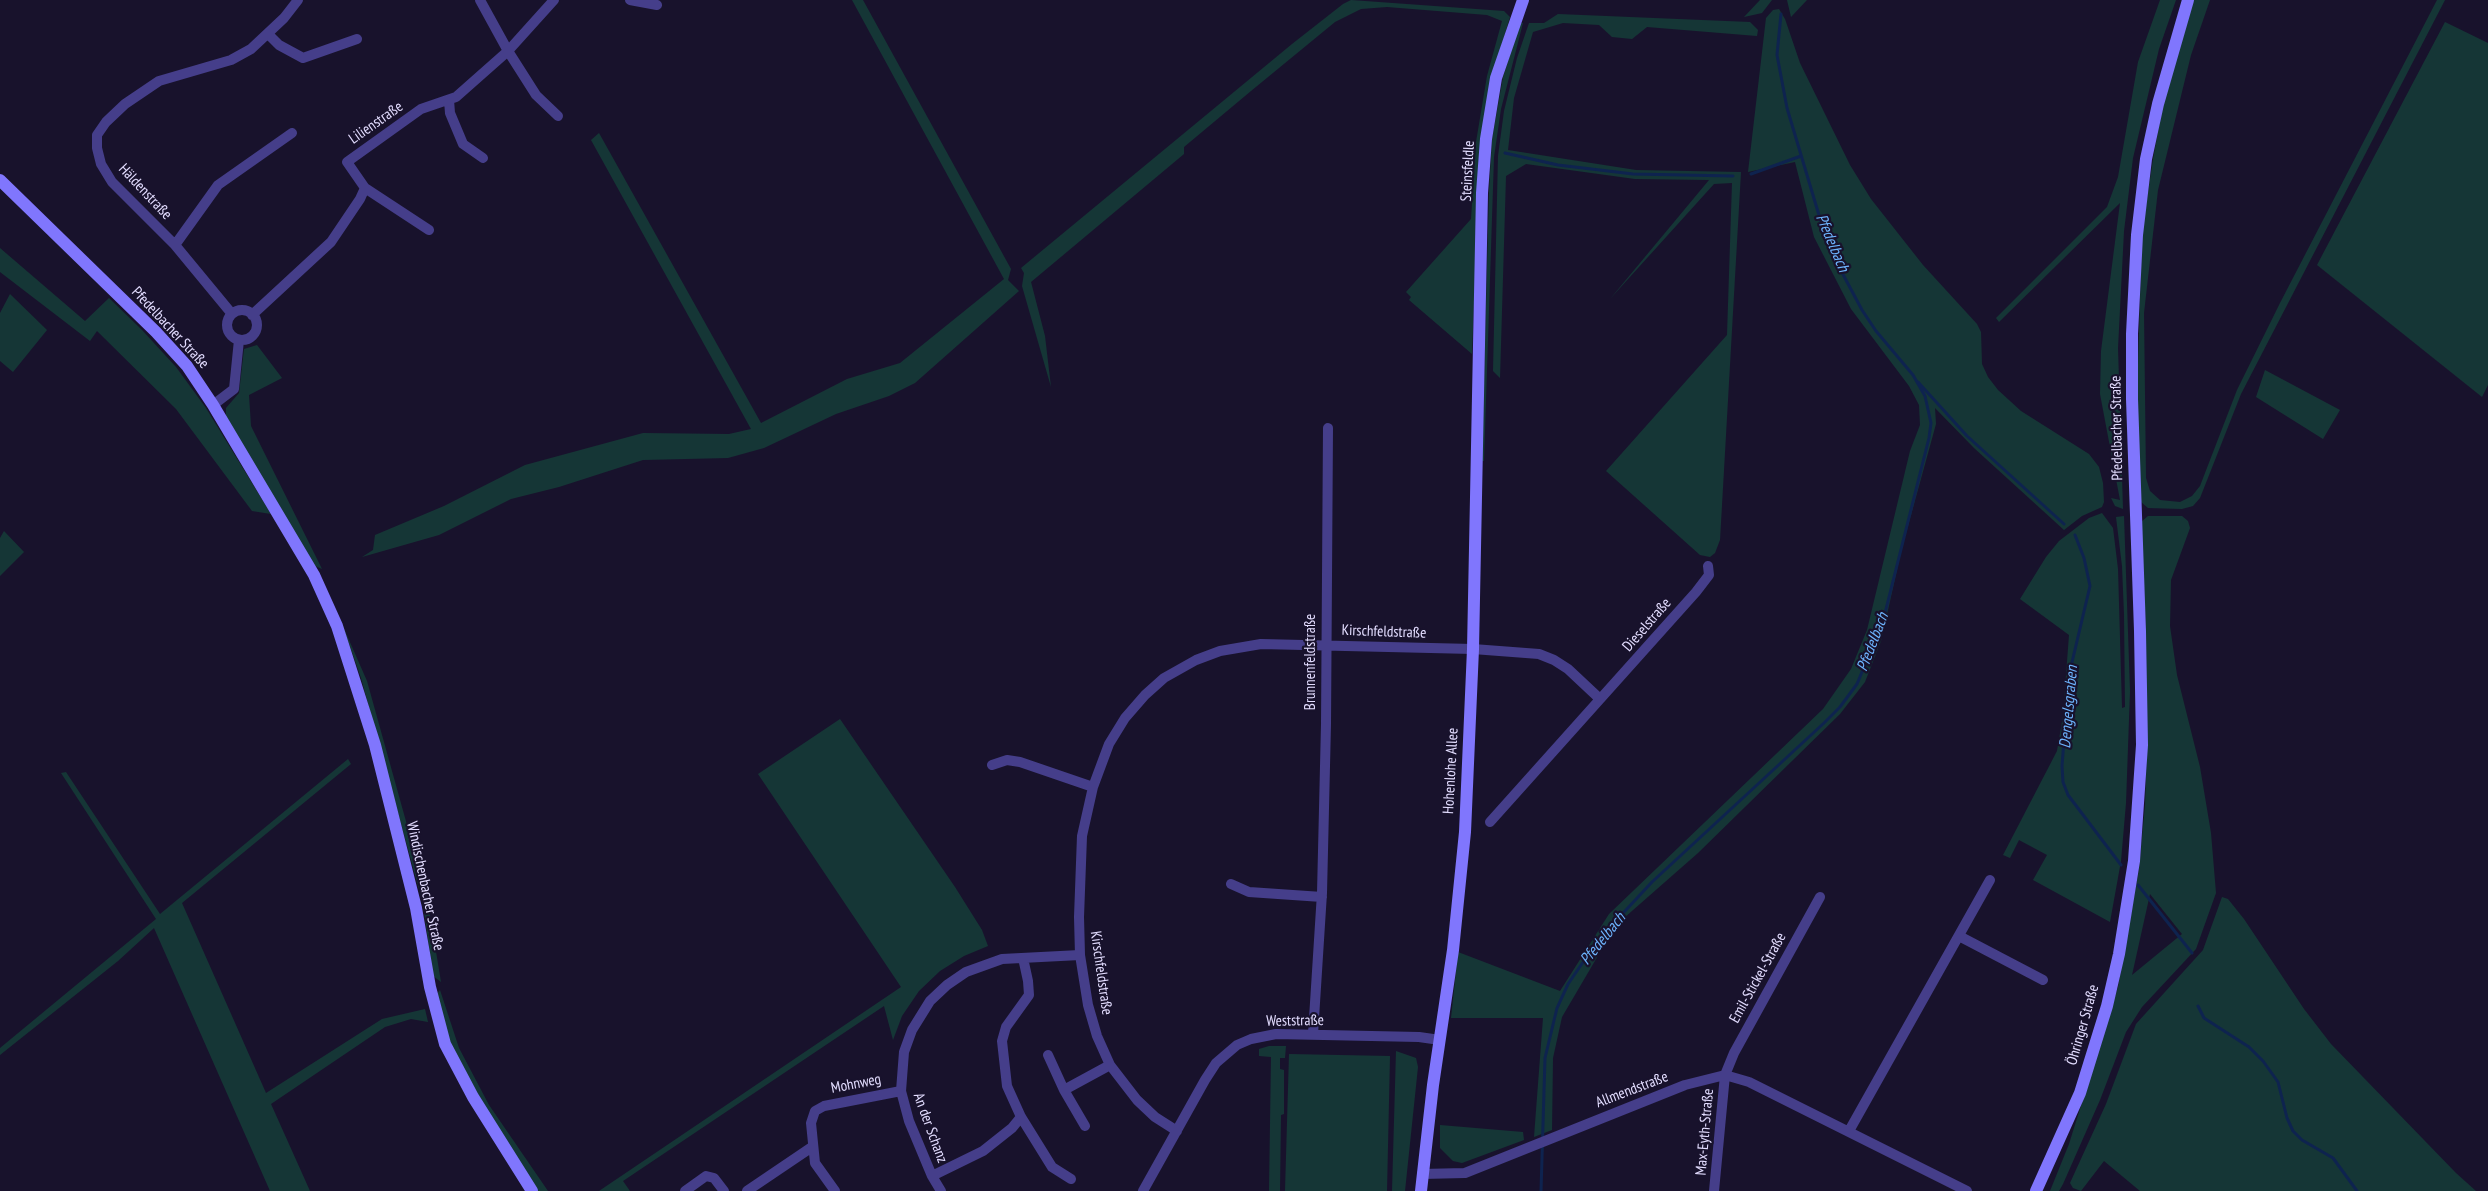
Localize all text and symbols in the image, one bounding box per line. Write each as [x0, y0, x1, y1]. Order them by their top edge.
street label: Lilienstraße [346, 98, 406, 148]
street label: Steinsfeldle [1457, 140, 1479, 202]
street label: Häldenstraße [115, 160, 175, 224]
water label: Pfedelbach [1811, 211, 1853, 275]
street label: Pfedelbacher Straße [128, 283, 212, 373]
street label: Pfedelbacher Straße [2107, 375, 2127, 481]
street label: Dieselstraße [1619, 595, 1675, 655]
water label: Pfedelbach [1853, 610, 1893, 674]
street label: Brunnenfeldstraße [1302, 614, 1320, 710]
street label: Kirschfeldstraße [1341, 622, 1427, 642]
water label: Dengelsgraben [2056, 665, 2082, 749]
street label: Hohenlohe Allee [1440, 727, 1462, 815]
street label: Windischenbacher Straße [403, 820, 447, 952]
water label: Pfedelbach [1576, 909, 1630, 969]
street label: Kirschfeldstraße [1086, 930, 1116, 1016]
street label: Emil-Stickel-Straße [1726, 930, 1790, 1026]
street label: Öhringer Straße [2063, 983, 2103, 1067]
street label: Weststraße [1266, 1011, 1324, 1031]
street label: Allmendstraße [1593, 1068, 1671, 1112]
street label: Mohnweg [830, 1070, 882, 1098]
street label: Max-Eyth-Straße [1692, 1088, 1718, 1176]
street label: An der Schanz [909, 1091, 951, 1165]

